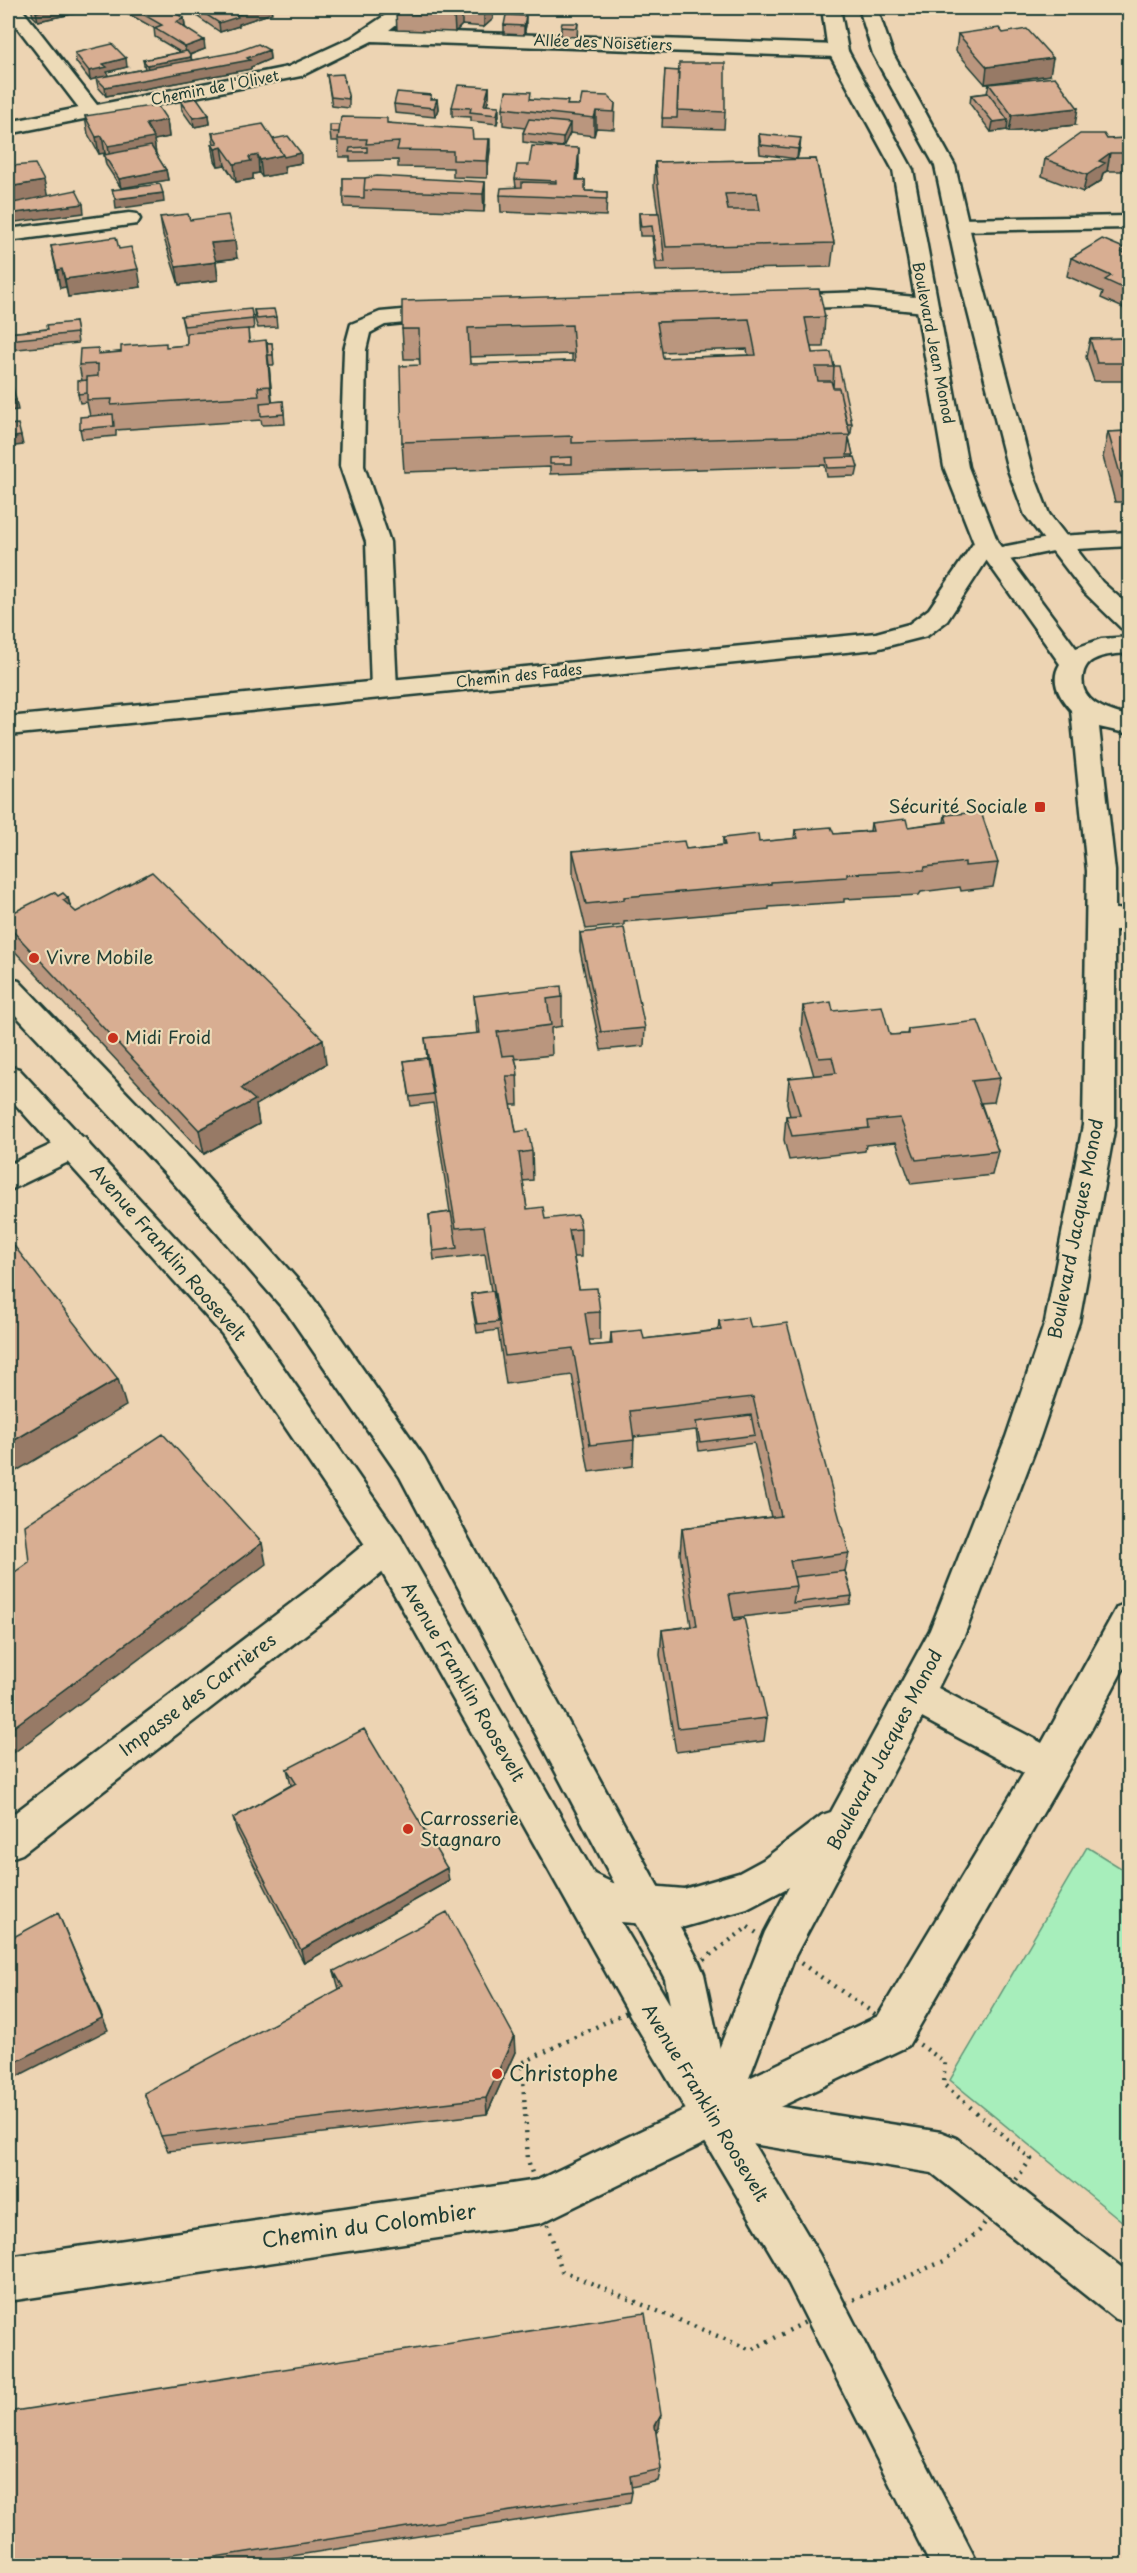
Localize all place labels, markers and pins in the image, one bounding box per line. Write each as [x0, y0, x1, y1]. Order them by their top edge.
place label: Sécurité Sociale [889, 792, 1028, 819]
marker: Sécurité Sociale [1033, 800, 1047, 814]
place label: Vivre Mobile [46, 943, 154, 970]
marker: Vivre Mobile [27, 951, 41, 965]
place label: Midi Froid [125, 1023, 211, 1050]
marker: Midi Froid [106, 1031, 120, 1045]
place label: Carrosserie Stagnaro [420, 1804, 519, 1852]
marker: Carrosserie Stagnaro [401, 1822, 415, 1836]
place label: Christophe [509, 2056, 618, 2088]
marker: Christophe [490, 2067, 504, 2081]

